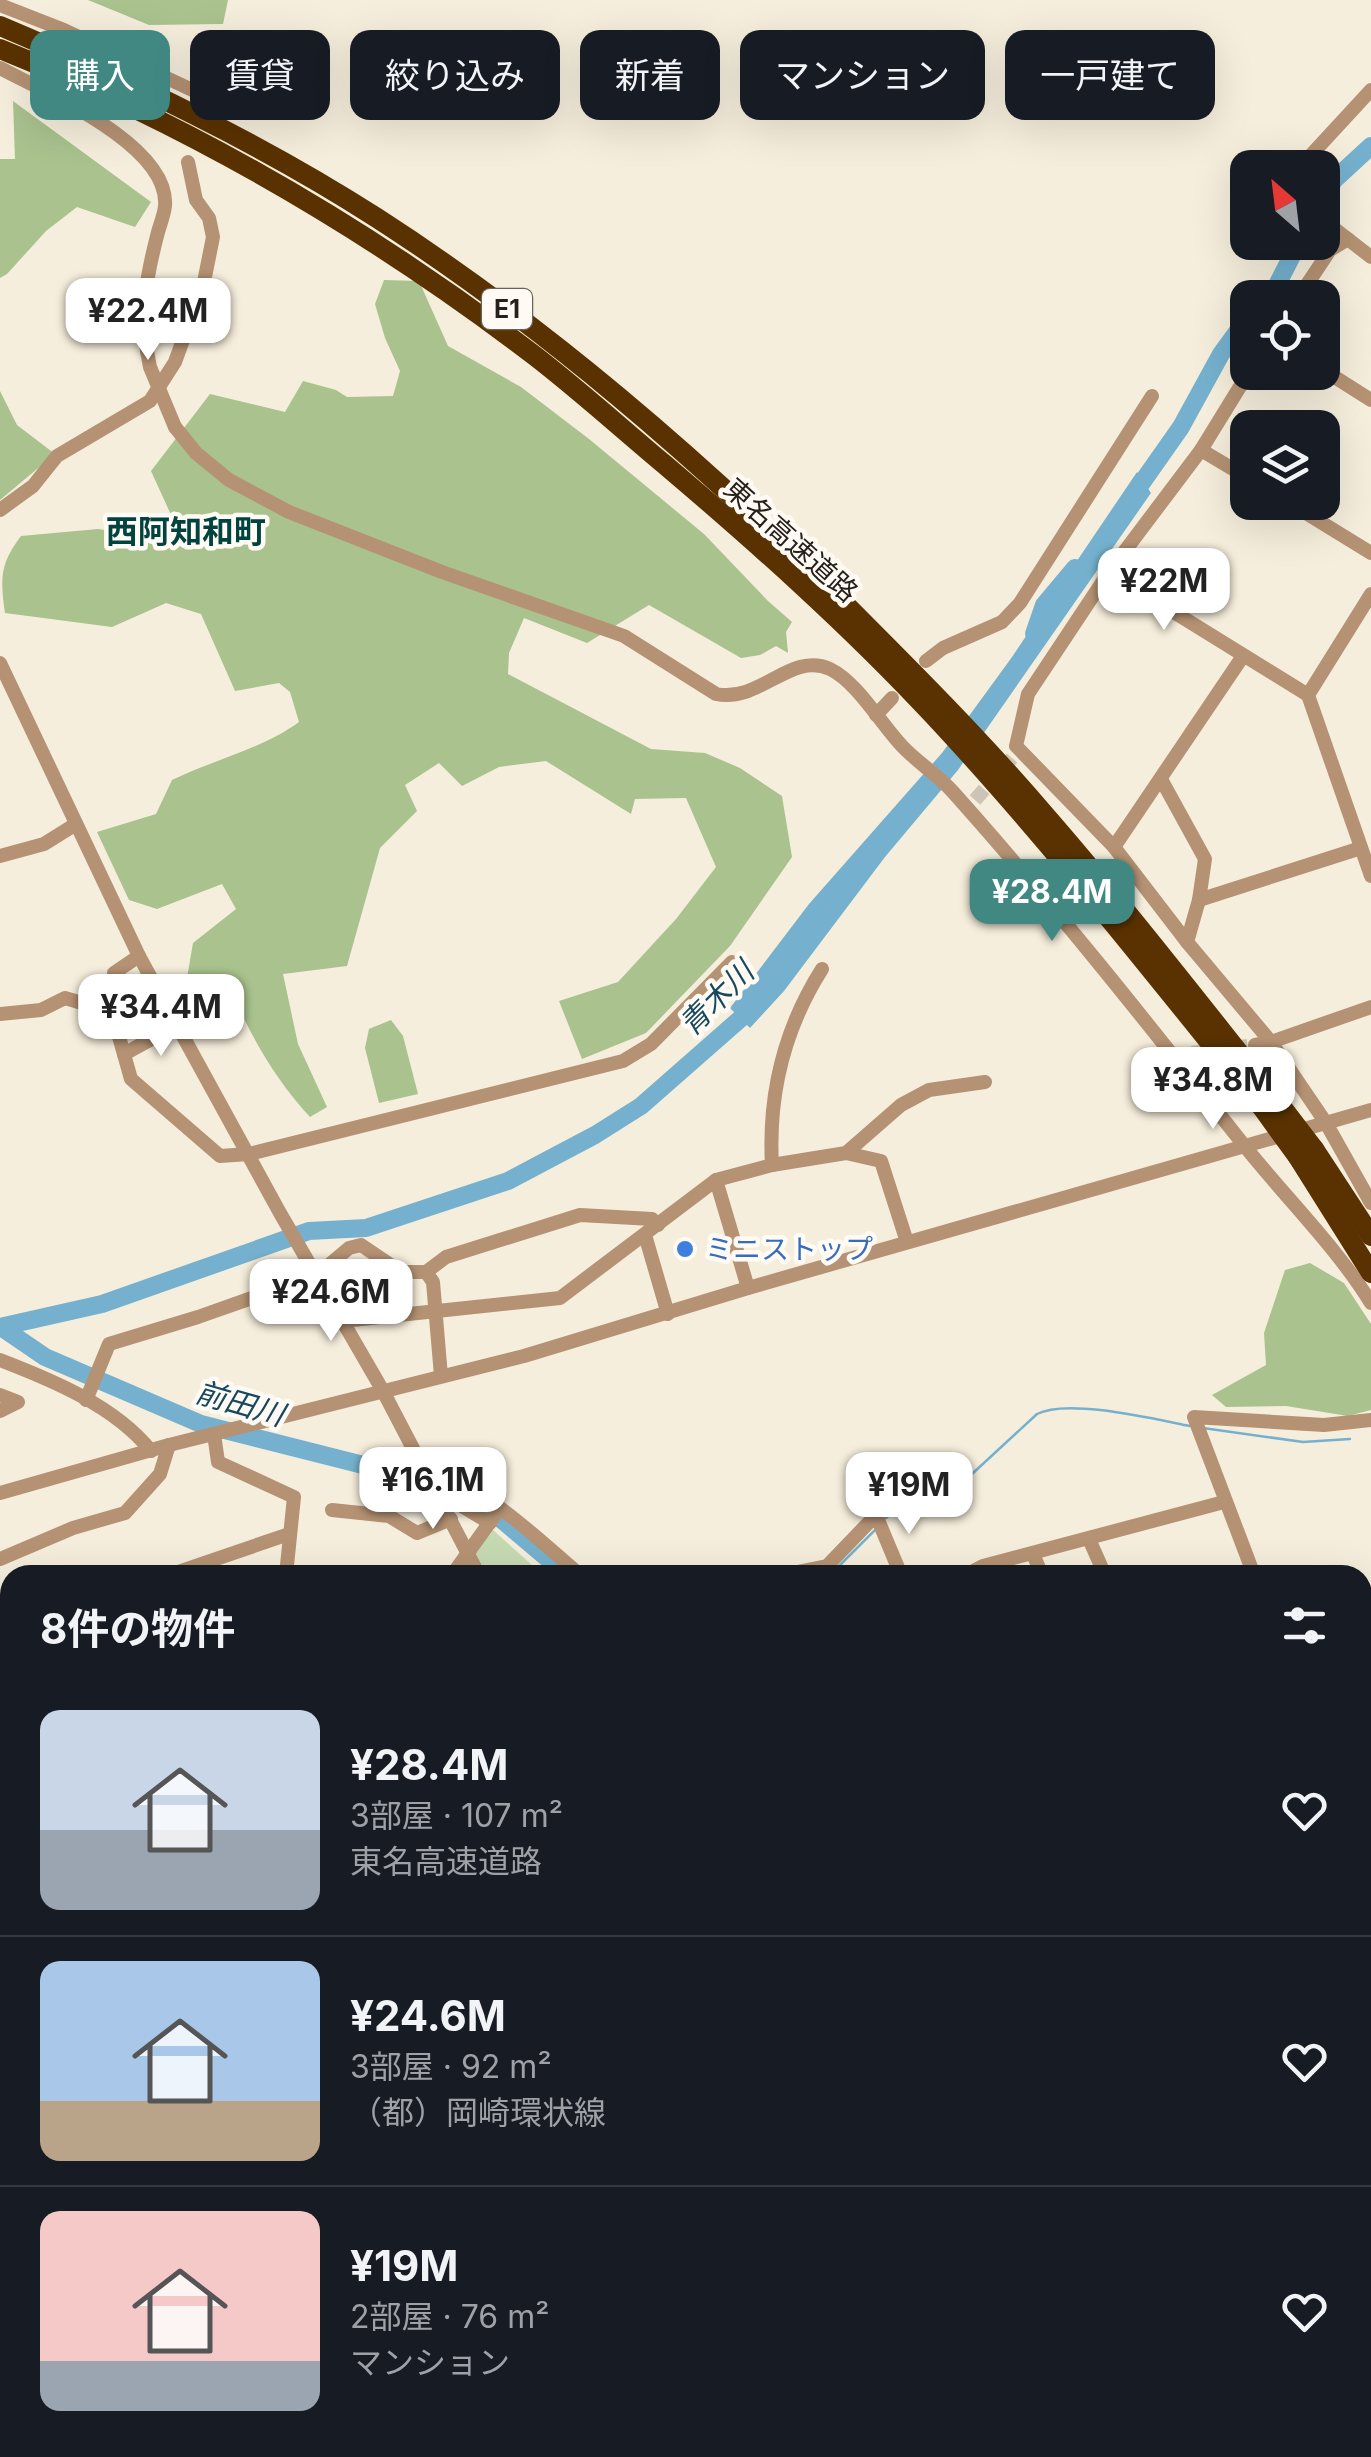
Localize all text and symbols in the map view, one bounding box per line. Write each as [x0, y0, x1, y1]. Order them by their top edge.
chip: 購入 [30, 30, 170, 120]
chip: 賃貸 [190, 30, 330, 120]
chip: 絞り込み [350, 30, 560, 120]
chip: 新着 [580, 30, 720, 120]
chip: マンション [740, 30, 985, 120]
chip: 一戸建て [1005, 30, 1215, 120]
north arrow [1230, 150, 1340, 260]
map controls [1230, 150, 1340, 520]
pin: ¥22.4M [67, 278, 229, 363]
button: locate [1230, 280, 1340, 390]
road number: E1 [482, 289, 532, 329]
text: ¥22.4M [88, 291, 208, 330]
button: layers [1230, 410, 1340, 520]
street label: 東名高速道路 [717, 471, 865, 609]
district label: 西阿知和町 [106, 512, 266, 551]
pin: ¥22M [1105, 548, 1223, 633]
text: ¥22M [1120, 561, 1208, 600]
pin: ¥28.4M [971, 859, 1133, 944]
text: ¥28.4M [992, 872, 1112, 911]
water label: 青木川 [671, 951, 763, 1043]
pin: ¥34.4M [80, 974, 242, 1059]
text: ¥34.4M [100, 987, 222, 1026]
pin: ¥34.8M [1132, 1047, 1294, 1132]
text: ¥34.8M [1153, 1060, 1273, 1099]
place label: ミニストップ [705, 1232, 873, 1266]
marker: ミニストップ [674, 1238, 696, 1260]
pin: ¥24.6M [250, 1259, 412, 1344]
text: ¥24.6M [272, 1272, 390, 1311]
water label: 前田川 [192, 1373, 291, 1434]
pin: ¥16.1M [352, 1447, 514, 1532]
pin: ¥19M [850, 1452, 968, 1537]
text: ¥16.1M [381, 1460, 485, 1499]
text: ¥19M [868, 1465, 950, 1504]
icon: filters [1277, 1598, 1332, 1653]
text: 8件の物件 [40, 1603, 235, 1654]
text: ¥28.4M [350, 1739, 508, 1790]
icon: home [120, 1750, 240, 1870]
icon: heart [1277, 1783, 1332, 1838]
text: 3部屋 · 107 m² [350, 1796, 563, 1835]
text: 東名高速道路 [350, 1842, 542, 1881]
text: ¥24.6M [350, 1990, 506, 2041]
icon: home [120, 2001, 240, 2121]
icon: heart [1277, 2034, 1332, 2089]
text: 3部屋 · 92 m² [350, 2047, 552, 2086]
text: （都）岡崎環状線 [350, 2093, 606, 2132]
text: ¥19M [350, 2240, 458, 2291]
icon: home [120, 2251, 240, 2371]
icon: heart [1277, 2284, 1332, 2339]
text: 2部屋 · 76 m² [350, 2297, 549, 2336]
text: マンション [350, 2343, 510, 2382]

